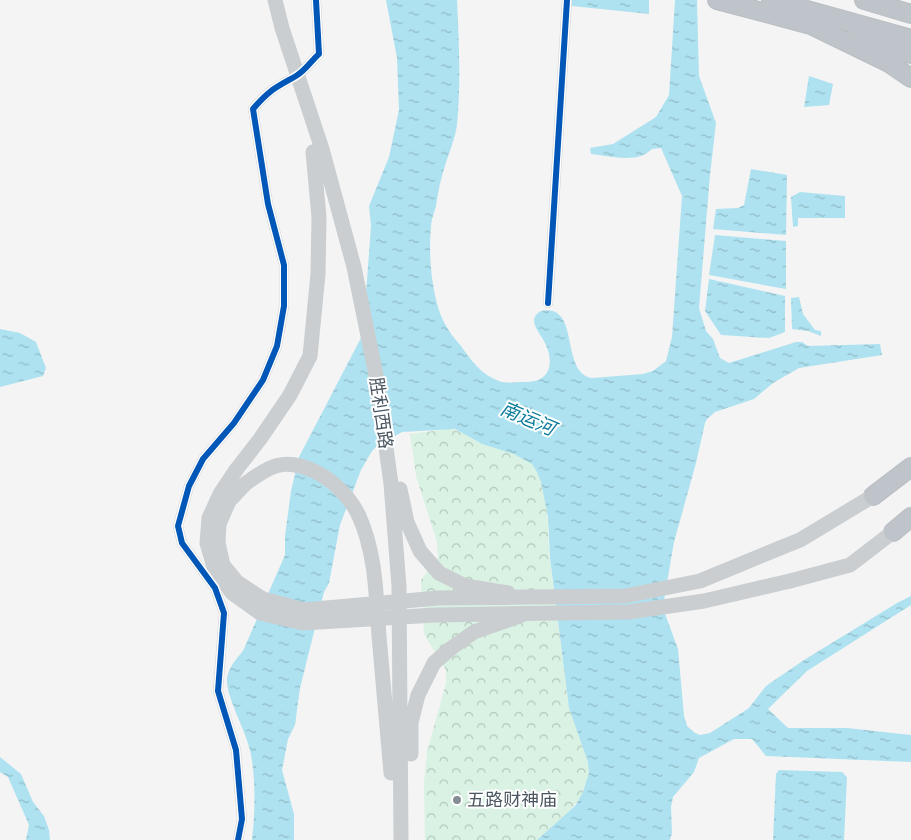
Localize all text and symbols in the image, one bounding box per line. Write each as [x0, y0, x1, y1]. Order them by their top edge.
street label: 胜利西路 [366, 376, 396, 450]
water label: 南运河 [497, 399, 561, 441]
place label: 五路财神庙 [467, 790, 557, 810]
marker: 五路财神庙 [451, 794, 463, 806]

